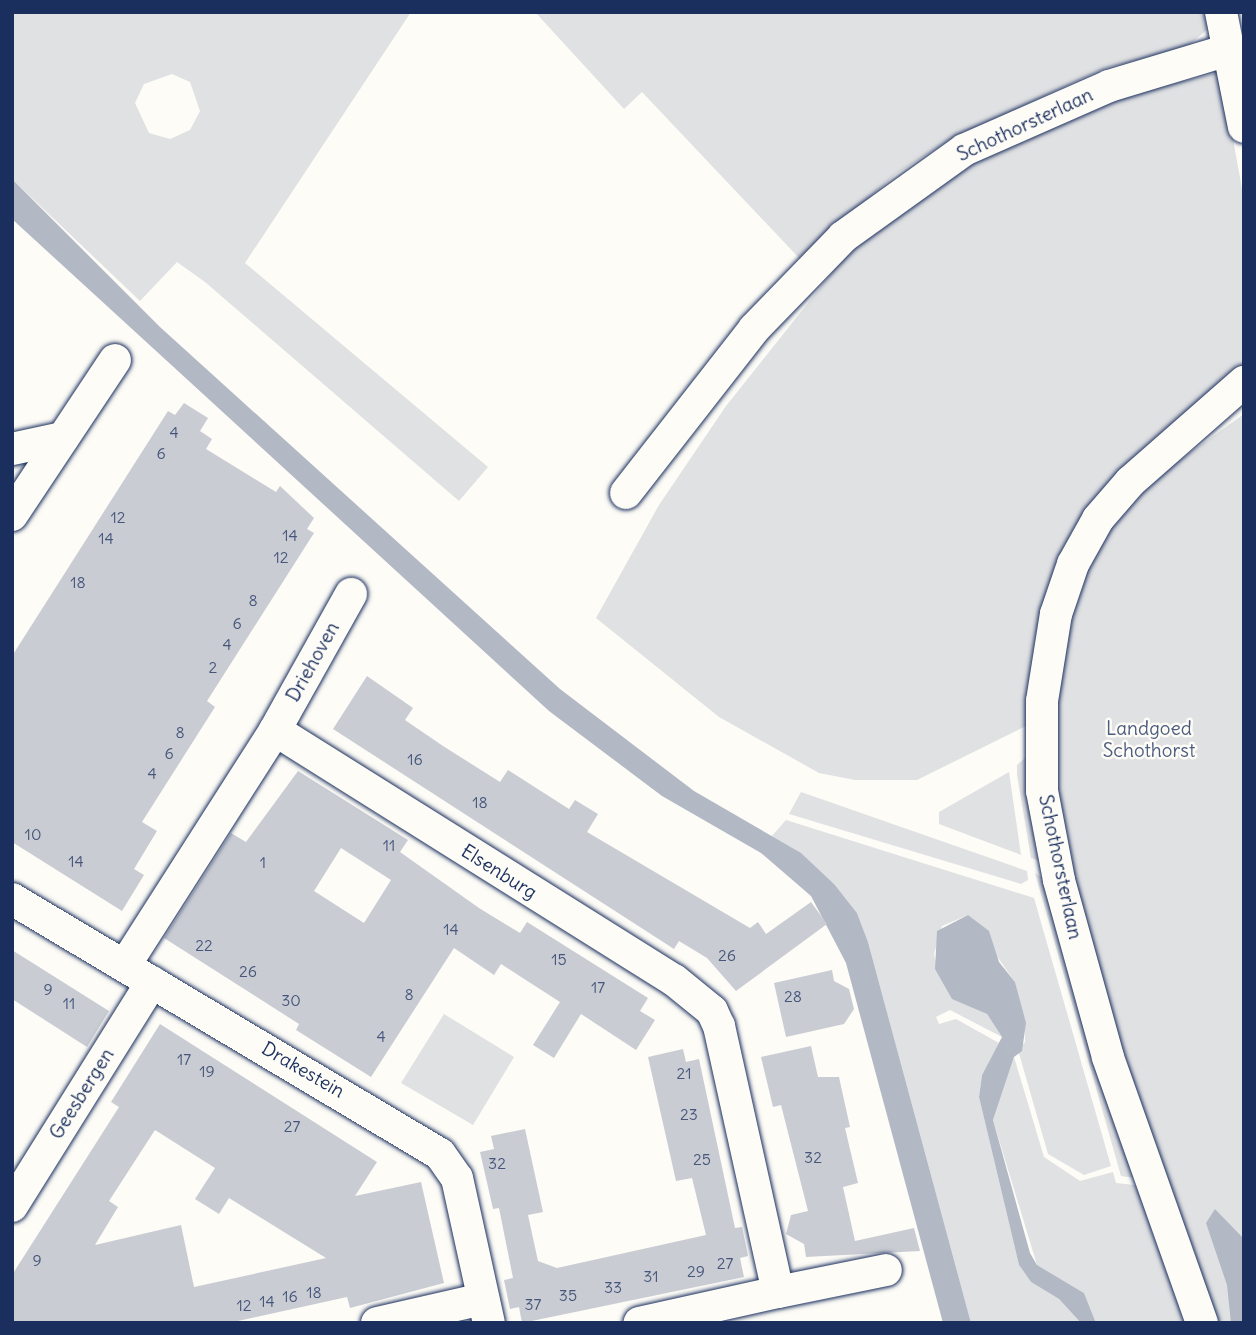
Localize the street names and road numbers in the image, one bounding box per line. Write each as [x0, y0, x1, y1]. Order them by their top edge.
street label: Schothorsterlaan [953, 84, 1097, 166]
street label: Driehoven [282, 618, 344, 706]
street label: Schothorsterlaan [1034, 793, 1086, 941]
street label: Elsenburg [457, 840, 541, 904]
street label: Drakestein [257, 1037, 349, 1103]
street label: Geesbergen [45, 1044, 119, 1144]

